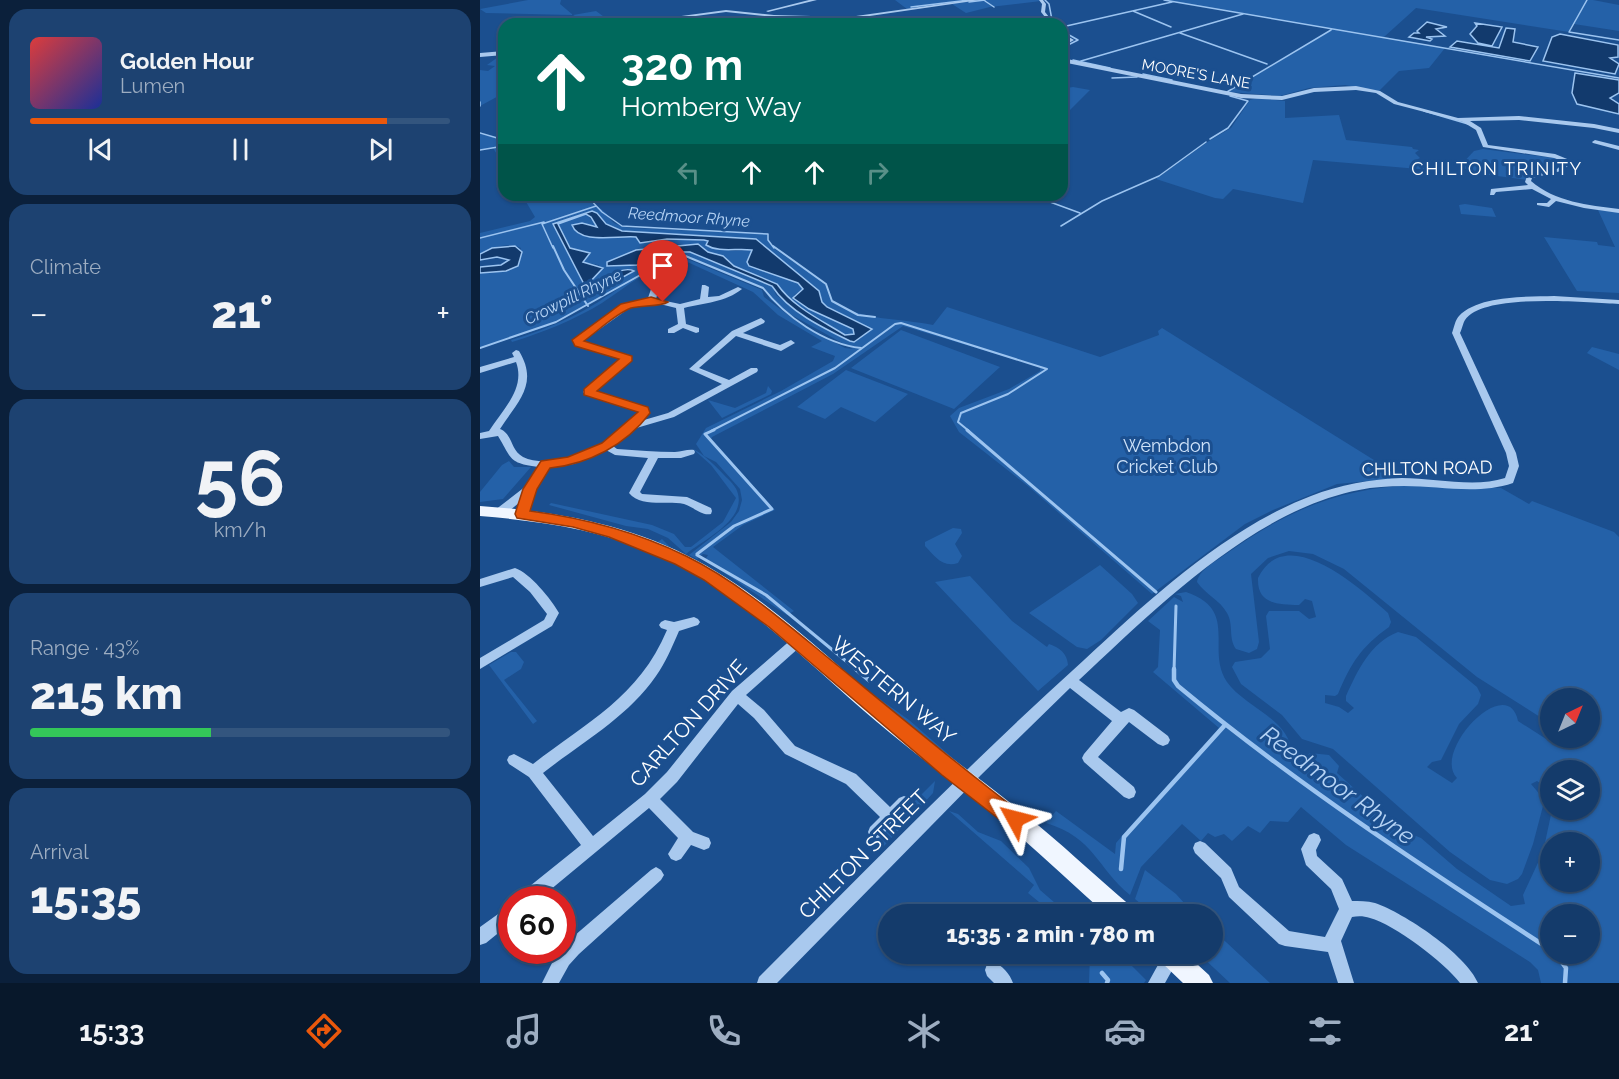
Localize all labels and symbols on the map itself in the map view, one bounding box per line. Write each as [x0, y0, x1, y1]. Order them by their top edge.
street label: MOORE'S LANE [1140, 56, 1252, 92]
district label: CHILTON TRINITY [1411, 158, 1583, 179]
water label: Reedmoor Rhyne [627, 203, 751, 231]
pin [637, 240, 688, 302]
water label: Crowpill Rhyne [521, 265, 625, 329]
park label: Wembdon Cricket Club [1116, 435, 1218, 477]
street label: CHILTON ROAD [1361, 456, 1493, 480]
street label: WESTERN WAY [827, 631, 961, 749]
street label: CARLTON DRIVE [624, 654, 752, 792]
north arrow [1540, 688, 1600, 748]
water label: Reedmoor Rhyne [1255, 719, 1421, 851]
street label: CHILTON STREET [793, 784, 933, 924]
position arrow [983, 787, 1047, 851]
speed limit sign: 60 [498, 886, 576, 964]

